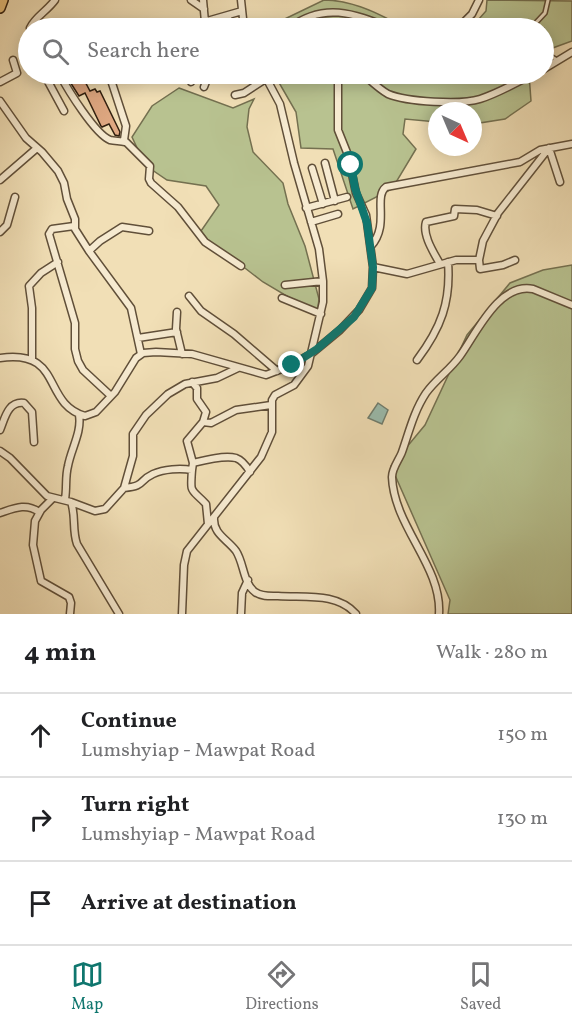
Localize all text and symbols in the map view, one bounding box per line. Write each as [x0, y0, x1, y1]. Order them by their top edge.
search box [18, 18, 554, 84]
icon: search [39, 35, 72, 68]
text: Search here [87, 36, 200, 67]
north arrow [428, 102, 482, 156]
route start [337, 151, 363, 177]
route end [278, 351, 304, 377]
text: 4 min [24, 635, 96, 671]
text: Walk · 280 m [436, 639, 548, 667]
text: Continue [81, 706, 177, 737]
icon: ahead [24, 719, 57, 752]
text: 150 m [497, 721, 548, 749]
text: Lumshyiap - Mawpat Road [81, 737, 315, 765]
text: Turn right [81, 790, 189, 821]
icon: right [24, 803, 57, 836]
text: 130 m [497, 805, 548, 833]
text: Lumshyiap - Mawpat Road [81, 821, 315, 849]
icon: arrive [24, 887, 57, 920]
text: Arrive at destination [81, 888, 297, 919]
tab: Map [71, 958, 104, 1016]
tab: Directions [245, 958, 319, 1016]
tab: Saved [460, 958, 501, 1016]

